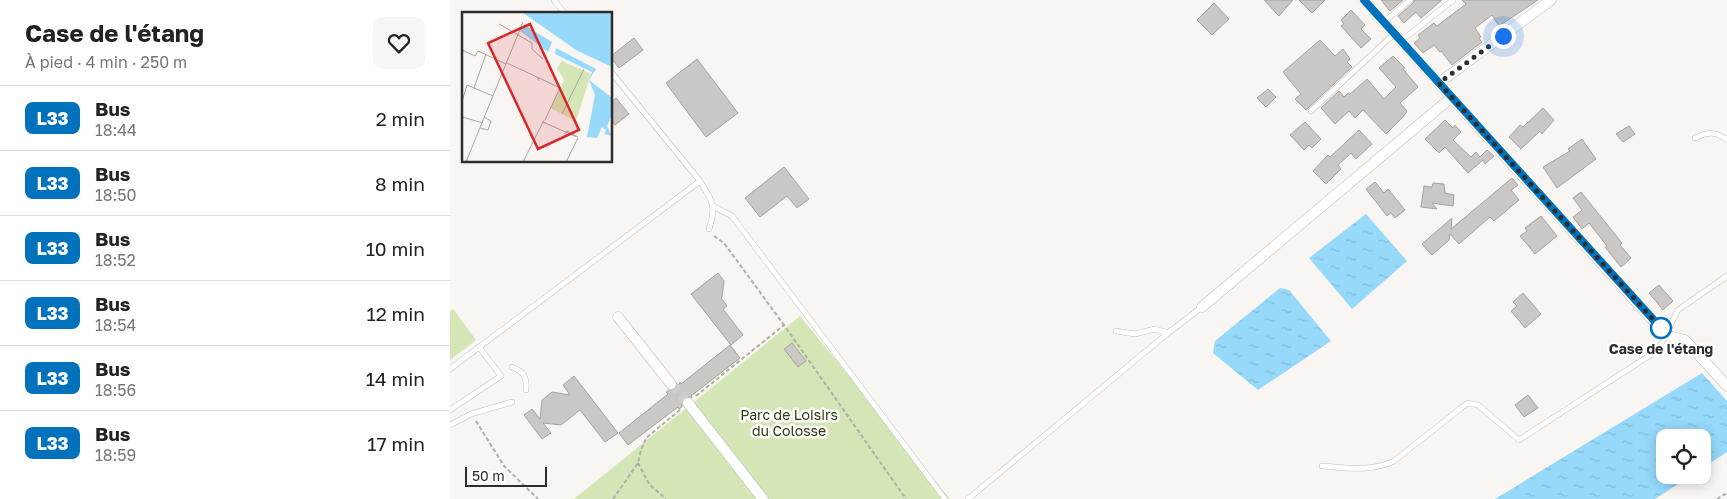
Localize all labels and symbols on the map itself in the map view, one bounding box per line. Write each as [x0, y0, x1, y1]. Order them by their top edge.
inset map [462, 12, 612, 162]
your location [1491, 24, 1516, 49]
marker: Case de l'étang [1650, 317, 1672, 339]
place label: Case de l'étang [1609, 340, 1713, 357]
park label: Parc de Loisirs du Colosse [740, 406, 838, 439]
scale bar [465, 464, 548, 487]

